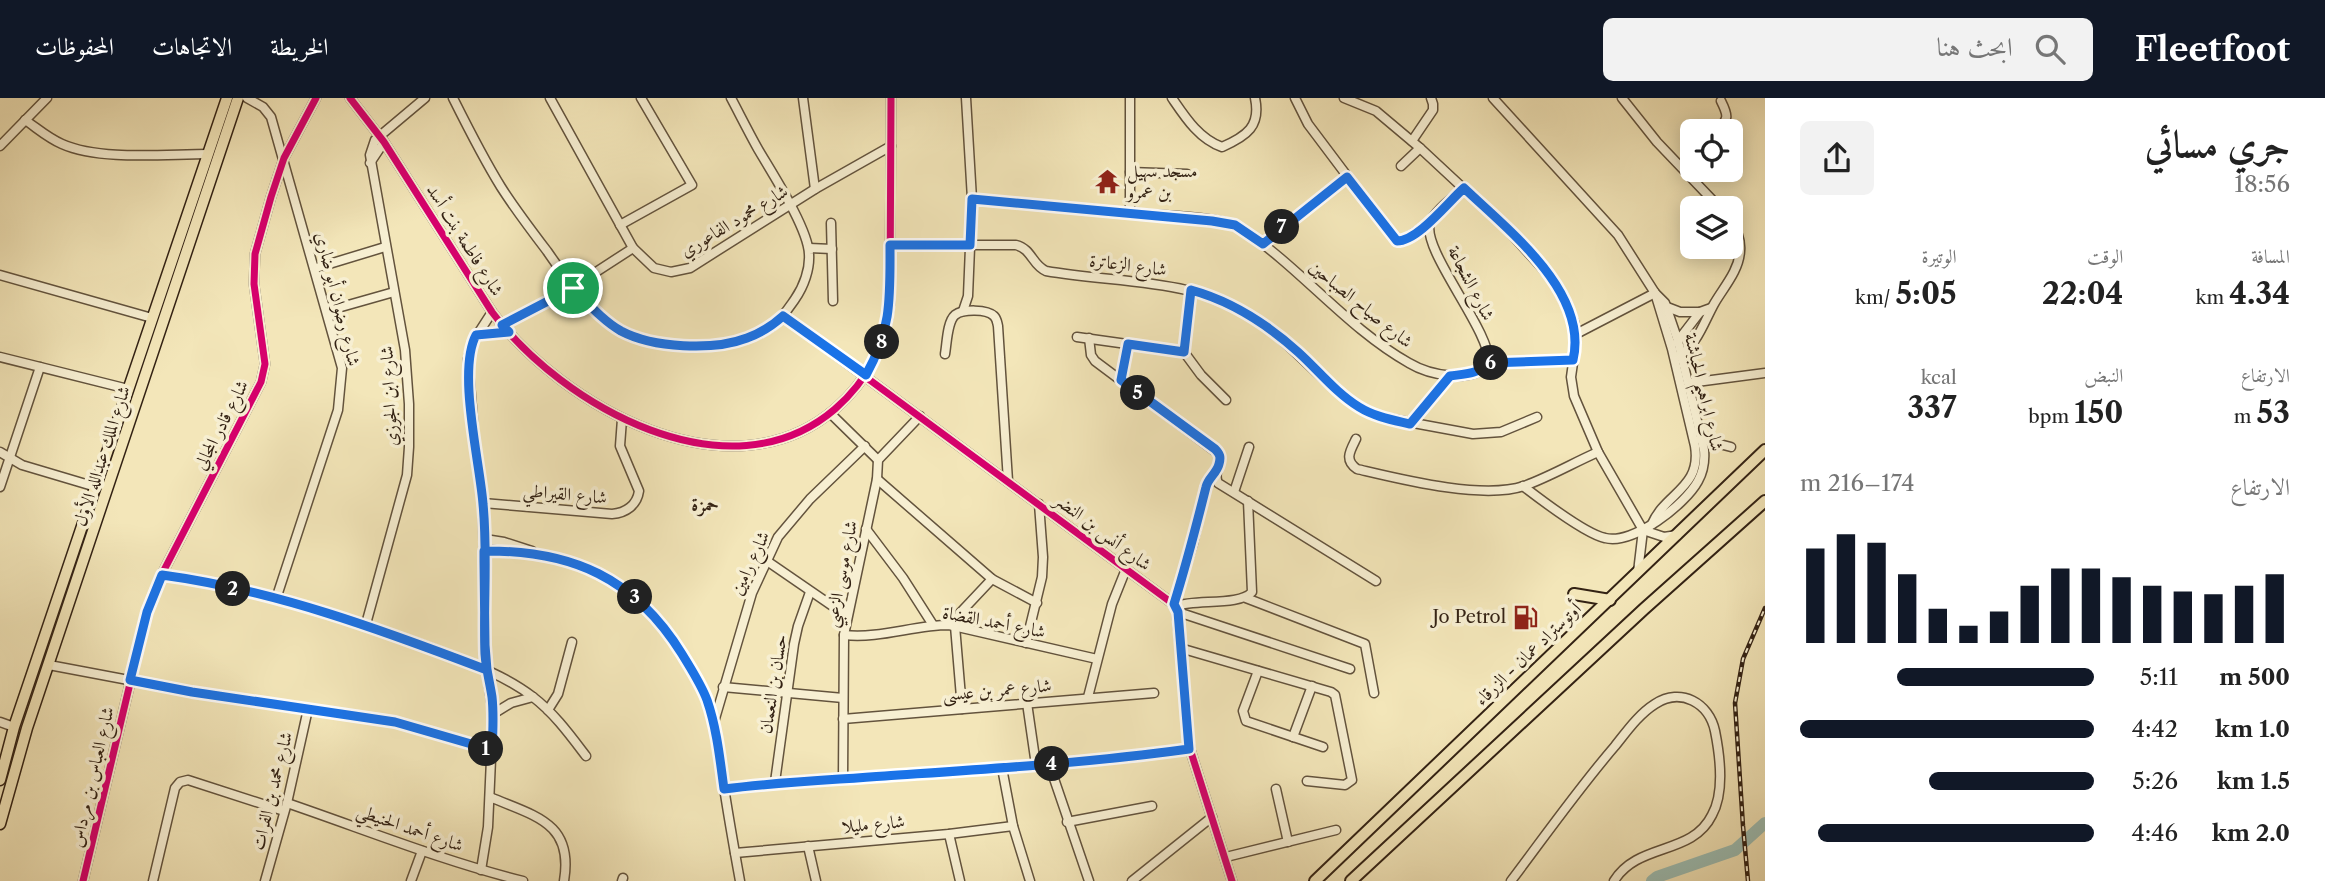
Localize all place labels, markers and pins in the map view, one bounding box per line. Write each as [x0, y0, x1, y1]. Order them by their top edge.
place label: مسجد سهيل بن عمرو [1125, 160, 1198, 204]
temple icon: مسجد سهيل بن عمرو [1093, 167, 1121, 195]
pin: 7 [1264, 209, 1300, 244]
pin [543, 258, 603, 318]
pin: 8 [864, 324, 900, 360]
pin: 6 [1474, 345, 1508, 380]
pin: 5 [1120, 376, 1156, 410]
pin: 2 [216, 572, 250, 606]
pin: 3 [618, 580, 652, 614]
fuel station icon: Jo Petrol [1512, 603, 1540, 631]
place label: Jo Petrol [1429, 606, 1506, 628]
pin: 1 [468, 732, 504, 766]
pin: 4 [1034, 746, 1070, 782]

